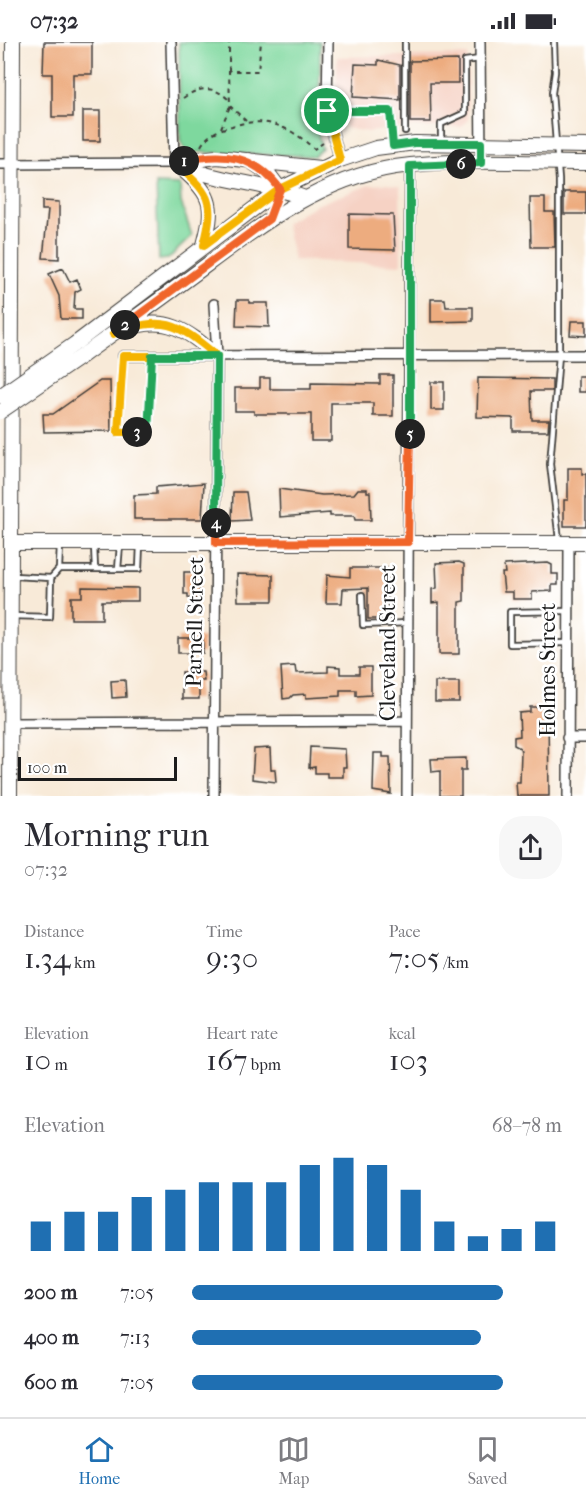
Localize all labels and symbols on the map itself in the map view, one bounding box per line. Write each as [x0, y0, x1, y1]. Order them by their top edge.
pin [301, 85, 352, 136]
pin: 1 [169, 146, 199, 176]
pin: 6 [446, 149, 476, 179]
pin: 2 [110, 310, 140, 340]
pin: 3 [122, 417, 152, 447]
pin: 5 [395, 419, 425, 449]
pin: 4 [201, 508, 231, 538]
street label: Parnell Street [181, 556, 209, 688]
street label: Cleveland Street [375, 565, 401, 721]
street label: Holmes Street [535, 603, 561, 737]
scale bar [18, 754, 177, 782]

